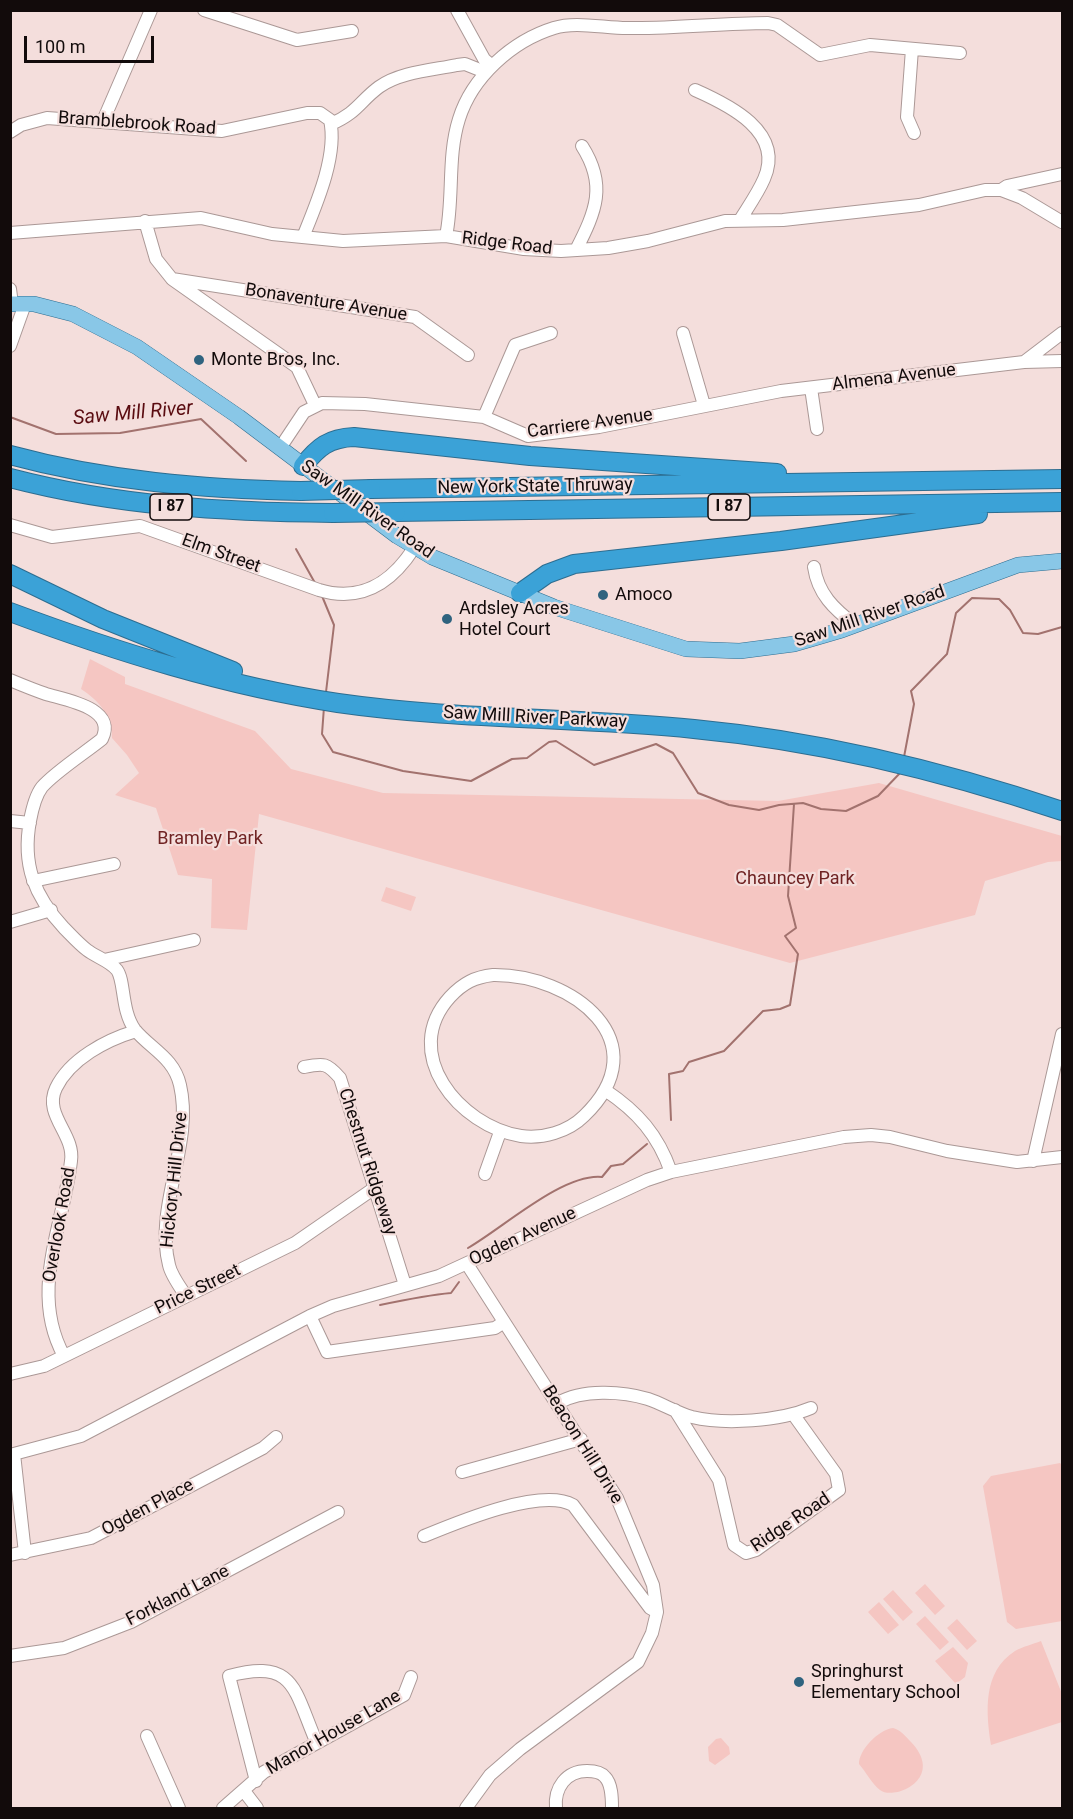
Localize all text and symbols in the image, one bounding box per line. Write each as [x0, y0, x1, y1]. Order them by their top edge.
scale bar [27, 24, 158, 62]
text: 100 m [35, 36, 86, 57]
street label: Bramblebrook Road [57, 108, 217, 140]
street label: Ridge Road [461, 228, 553, 260]
street label: Bonaventure Avenue [243, 280, 409, 326]
place label: Monte Bros, Inc. [211, 349, 341, 371]
marker: Monte Bros, Inc. [192, 353, 206, 367]
street label: Almena Avenue [831, 360, 957, 396]
water label: Saw Mill River [72, 397, 194, 431]
street label: Carriere Avenue [526, 405, 654, 443]
street label: Saw Mill River Road [296, 456, 438, 564]
street label: New York State Thruway [437, 474, 633, 500]
road number: I 87 [150, 494, 192, 520]
road number: I 87 [708, 494, 750, 520]
street label: Elm Street [179, 530, 263, 578]
street label: Saw Mill River Road [792, 581, 948, 653]
place label: Amoco [615, 584, 672, 606]
marker: Amoco [596, 588, 610, 602]
place label: Ardsley Acres Hotel Court [459, 598, 569, 640]
marker: Ardsley Acres Hotel Court [440, 612, 454, 626]
street label: Saw Mill River Parkway [443, 702, 627, 734]
park label: Bramley Park [157, 828, 263, 850]
park label: Chauncey Park [735, 868, 855, 890]
street label: Chestnut Ridgeway [333, 1086, 401, 1238]
street label: Hickory Hill Drive [157, 1111, 193, 1249]
street label: Overlook Road [39, 1166, 81, 1284]
street label: Ogden Avenue [466, 1203, 580, 1271]
street label: Price Street [152, 1260, 244, 1320]
street label: Beacon Hill Drive [537, 1382, 627, 1508]
street label: Ogden Place [98, 1475, 198, 1541]
street label: Ridge Road [747, 1489, 835, 1557]
street label: Forkland Lane [123, 1561, 233, 1631]
place label: Springhurst Elementary School [811, 1661, 960, 1704]
marker: Springhurst Elementary School [792, 1675, 806, 1689]
street label: Manor House Lane [263, 1686, 405, 1780]

